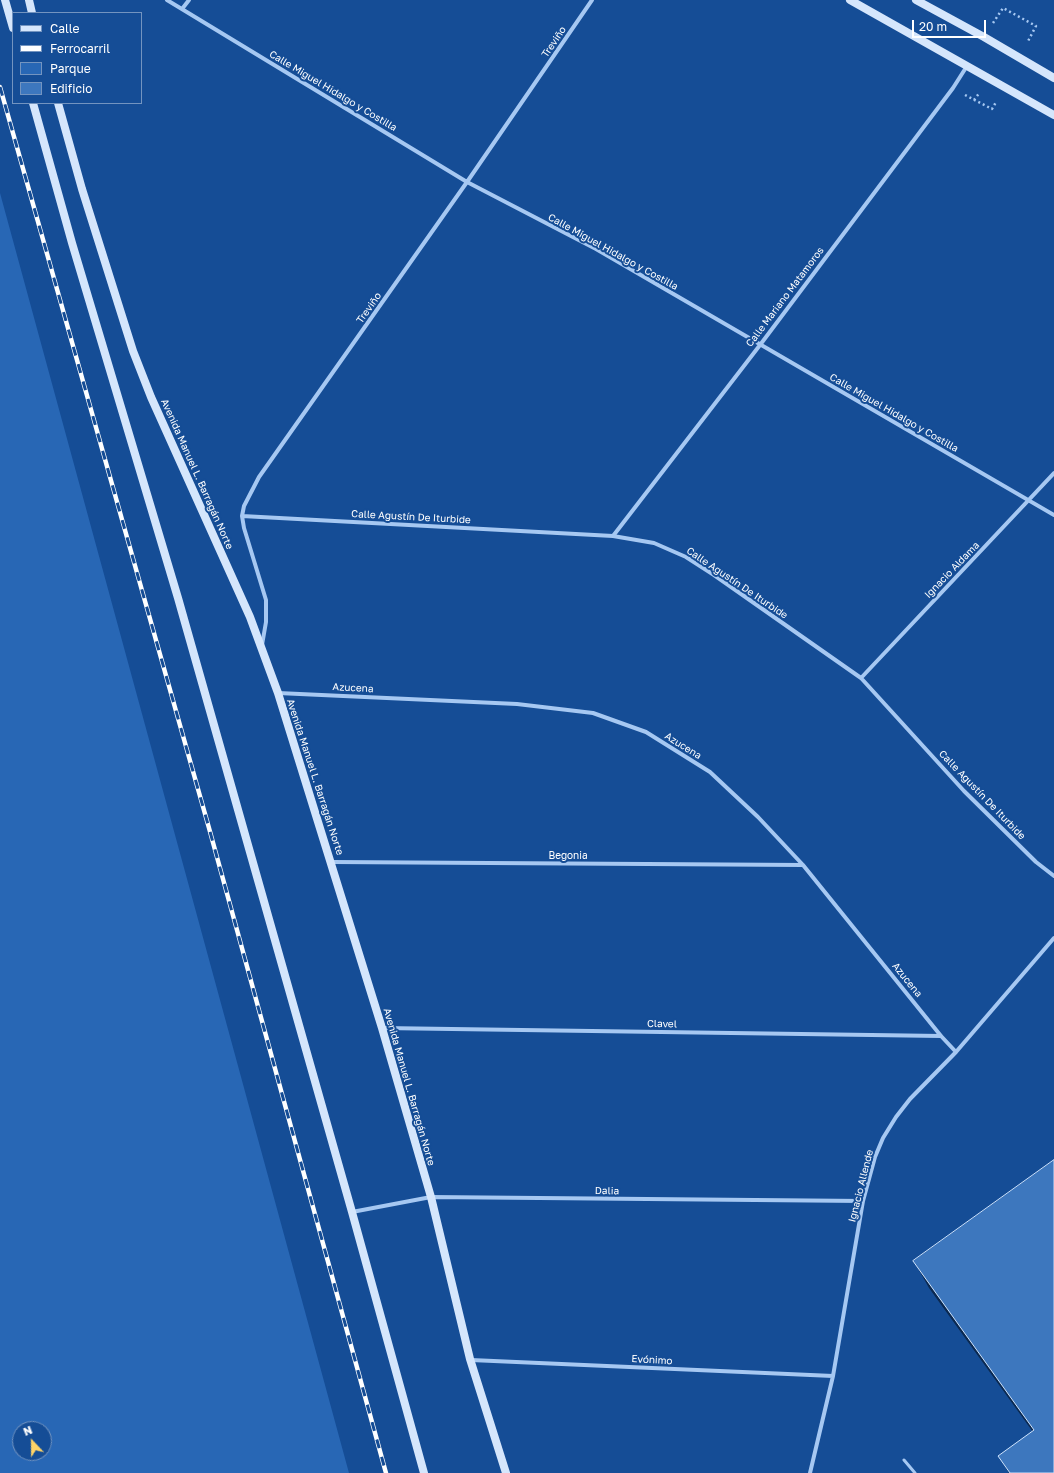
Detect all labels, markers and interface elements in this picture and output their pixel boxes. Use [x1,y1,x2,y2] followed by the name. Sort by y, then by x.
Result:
[12,12,142,104] legend
[914,12,988,38] scale bar
[919,19,947,34] text: 20 m
[50,21,79,36] text: Calle
[539,24,569,60] street label: Treviño
[50,41,110,56] text: Ferrocarril
[267,48,399,134] street label: Calle Miguel Hidalgo y Costilla
[50,61,91,76] text: Parque
[50,81,92,96] text: Edificio
[546,211,680,293] street label: Calle Miguel Hidalgo y Costilla
[744,245,826,349] street label: Calle Mariano Matamoros
[354,290,384,326] street label: Treviño
[827,371,961,455] street label: Calle Miguel Hidalgo y Costilla
[158,397,236,551] street label: Avenida Manuel L. Barragán Norte
[351,508,471,526] street label: Calle Agustín De Iturbide
[922,539,982,601] street label: Ignacio Aldama
[684,545,790,621] street label: Calle Agustín De Iturbide
[332,681,374,695] street label: Azucena
[284,697,346,857] street label: Avenida Manuel L. Barragán Norte
[662,730,704,762] street label: Azucena
[936,748,1028,842] street label: Calle Agustín De Iturbide
[548,850,588,862] street label: Begonia
[889,960,925,1000] street label: Azucena
[381,1007,437,1167] street label: Avenida Manuel L. Barragán Norte
[647,1018,677,1030] street label: Clavel
[846,1148,876,1224] street label: Ignacio Allende
[595,1185,619,1197] street label: Dalia
[631,1353,673,1367] street label: Evónimo
[12,1421,52,1461] north arrow
[21,1423,34,1438] text: N

